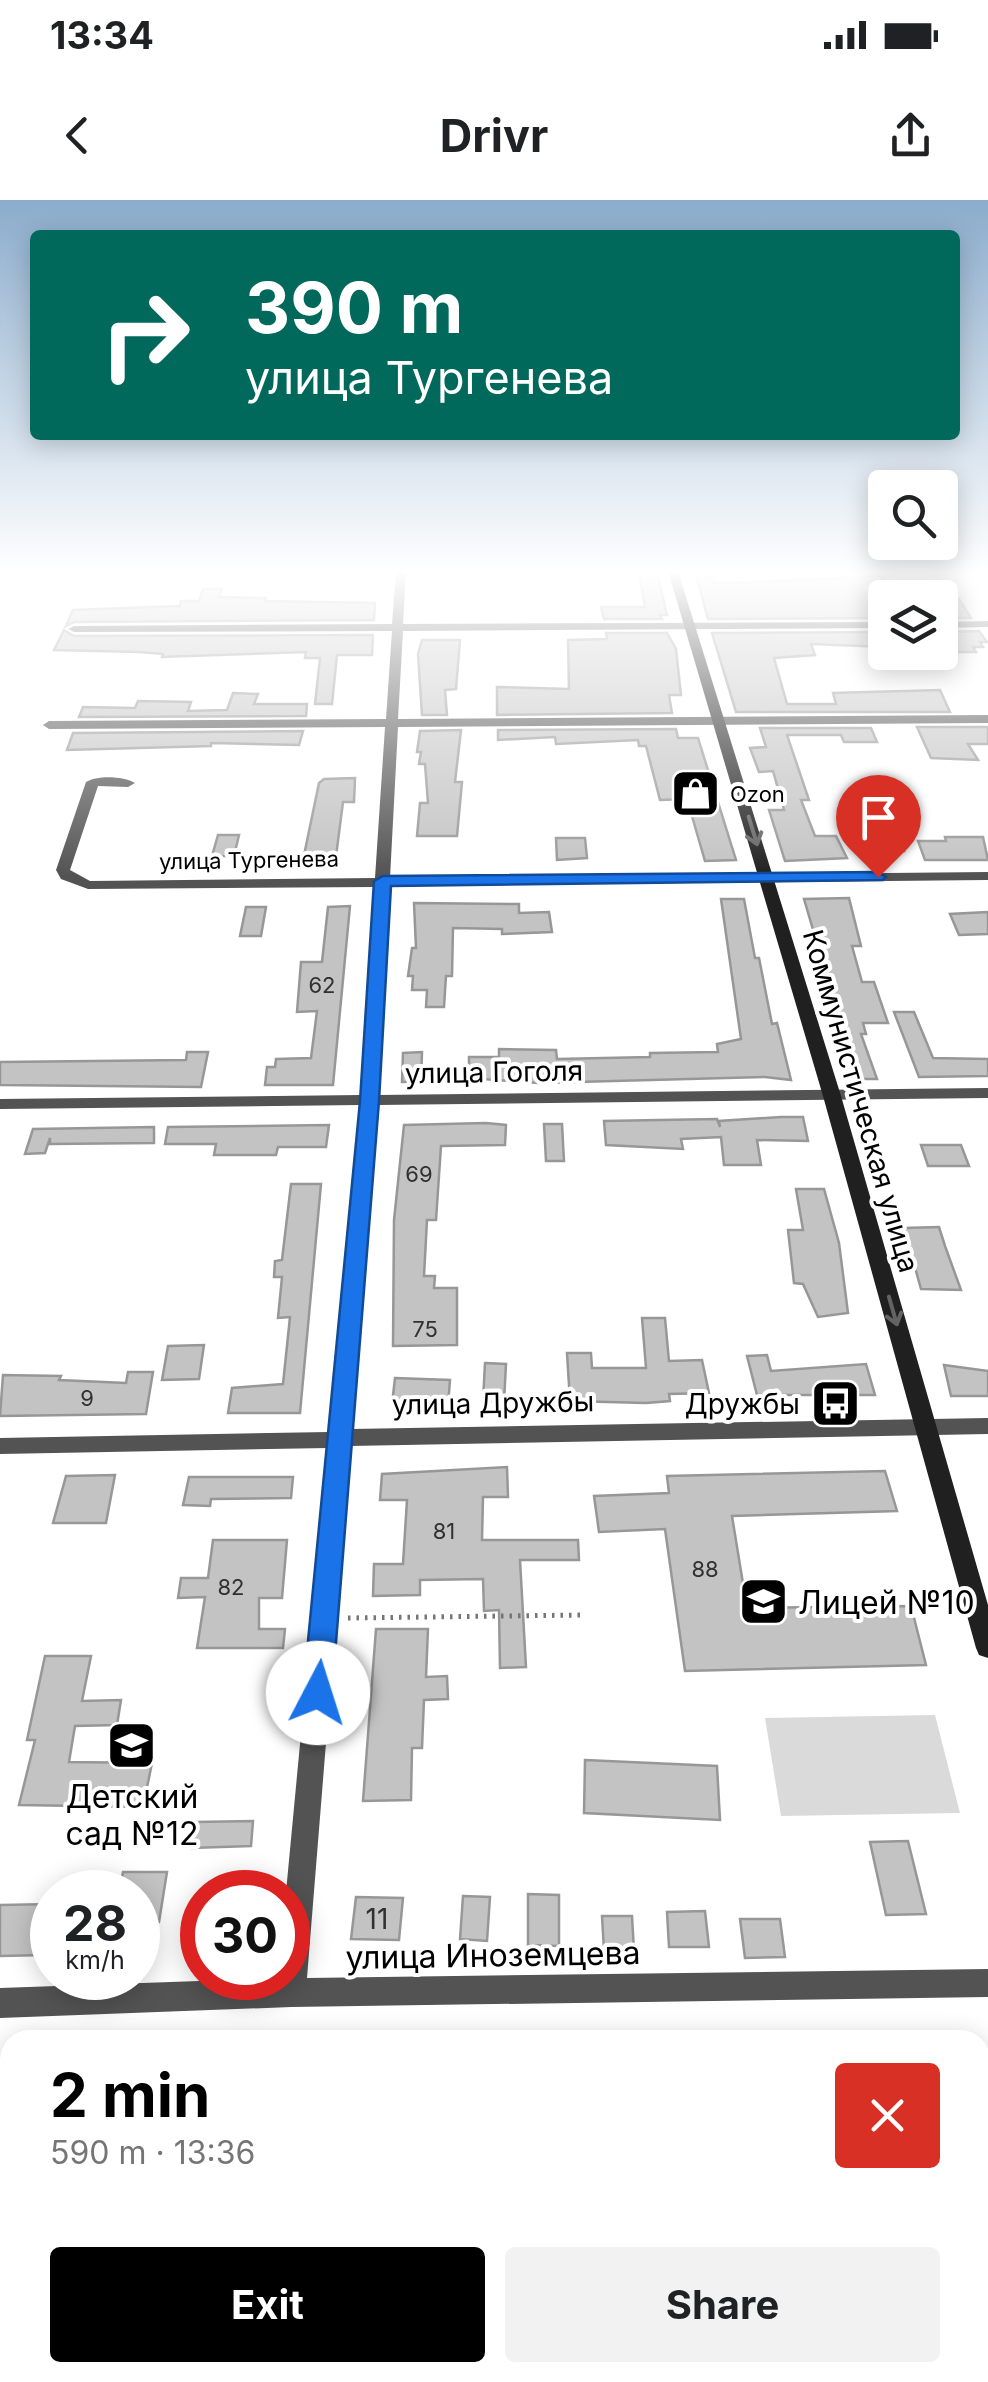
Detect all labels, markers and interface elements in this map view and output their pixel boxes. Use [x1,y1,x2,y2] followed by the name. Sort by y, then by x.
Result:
[50,12,154,58] text: 13:34
[50,108,105,163] icon: back
[440,108,548,163] text: Drivr
[883,108,938,163] icon: share
[245,265,463,350] text: 390 m
[80,270,210,400] icon: right
[245,350,613,405] text: улица Тургенева
[868,470,958,670] map controls
[868,470,958,560] button: search
[868,580,958,670] button: layers
[669,768,721,820] shop icon: Ozon
[836,775,921,878] pin
[730,781,785,807] place label: Ozon
[851,790,906,845] icon: arrive
[745,815,763,847] one-way arrow
[159,845,339,875] street label: улица Тургенева
[796,926,926,1276] street label: Коммунистическая улица
[308,972,336,998] house number: 62
[405,1053,583,1091] street label: улица Гоголя
[405,1161,433,1187] house number: 69
[885,1295,903,1327] one-way arrow
[412,1316,438,1342] house number: 75
[809,1378,861,1430] bus stop icon: Дружбы
[391,1384,595,1422] street label: улица Дружбы
[80,1385,94,1411] house number: 9
[685,1387,800,1421] place label: Дружбы
[433,1518,455,1544] house number: 81
[691,1556,719,1582] house number: 88
[217,1574,245,1600] house number: 82
[737,1576,789,1628] school or university icon: Лицей №10
[798,1583,975,1622] place label: Лицей №10
[266,1641,370,1745] position arrow
[106,1720,158,1772] school or university icon: Детский сад №12
[65,1777,199,1853] place label: Детский сад №12
[180,1870,310,2000] speed limit sign: 30
[63,1893,127,1953] text: 28
[366,1902,388,1936] house number: 11
[345,1933,641,1977] street label: улица Иноземцева
[65,1945,125,1975] text: km/h
[50,2059,210,2131] text: 2 min
[835,2063,940,2168] button: close
[50,2133,255,2172] text: 590 m · 13:36
[50,2247,485,2362] button: Exit
[505,2247,940,2362] button: Share

